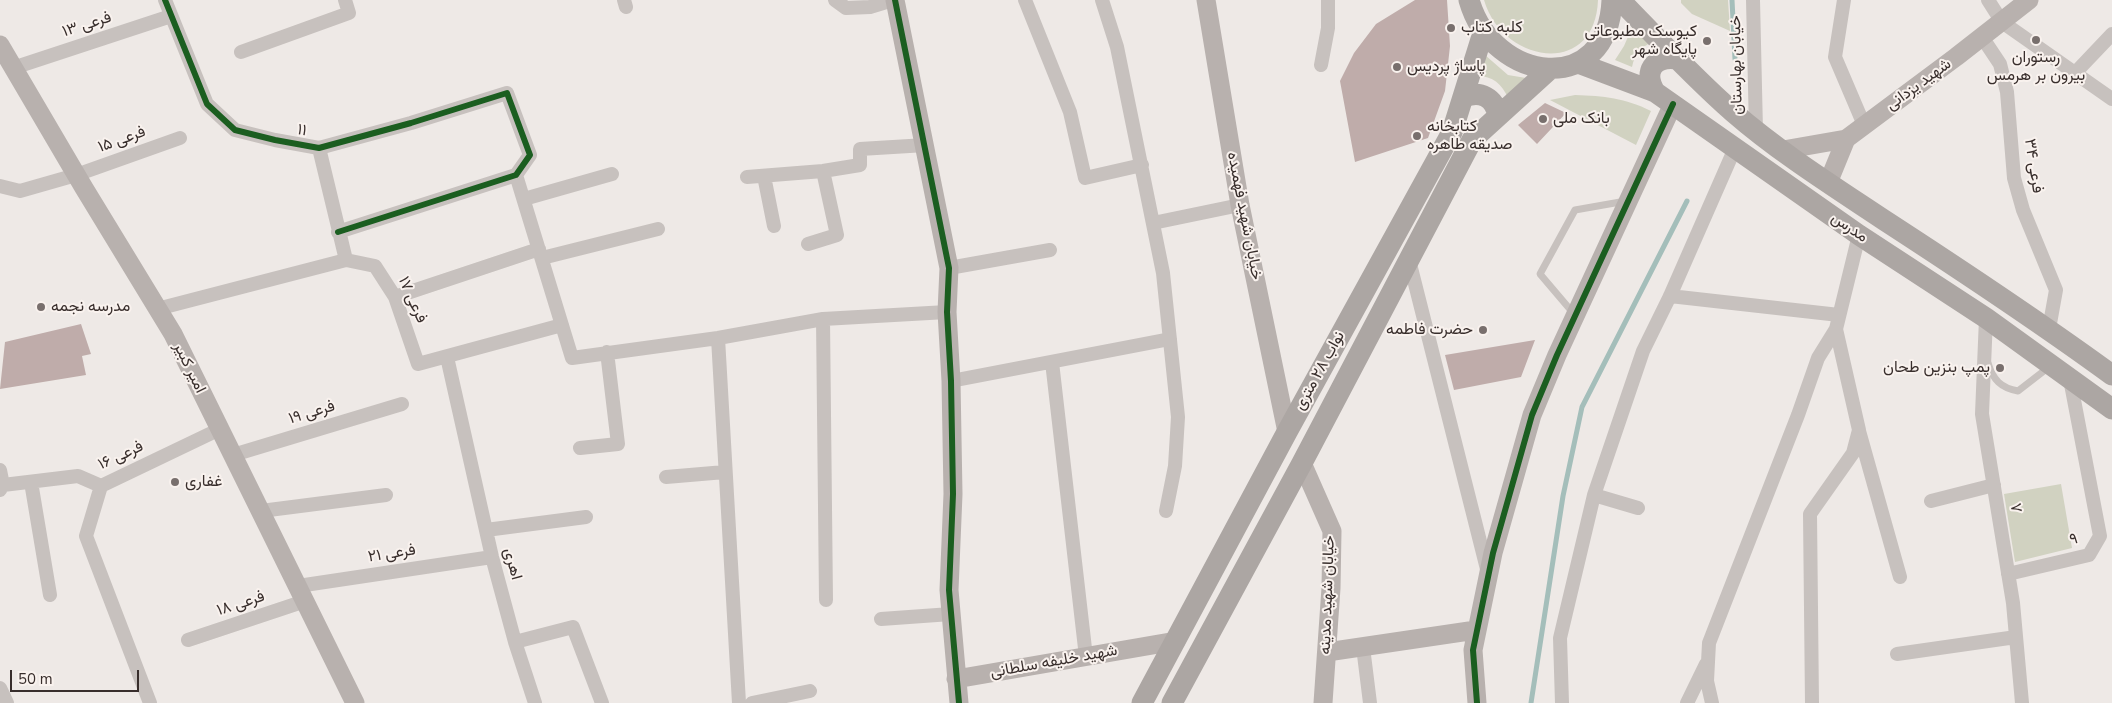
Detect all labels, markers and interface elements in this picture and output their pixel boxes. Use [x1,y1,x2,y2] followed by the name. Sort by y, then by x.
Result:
[60,8,114,42] street label: فرعی ۱۳
[1727,15,1747,115] street label: خیابان بهارستان
[1461,18,1523,38] place label: کلبه کتاب
[1445,22,1457,34] marker: کلبه کتاب
[1584,22,1697,60] place label: کیوسک مطبوعاتی پایگاه شهر
[2030,34,2042,46] marker: رستوران بیرون بر هرمس
[1701,35,1713,47] marker: کیوسک مطبوعاتی پایگاه شهر
[1987,48,2085,86] place label: رستوران بیرون بر هرمس
[1883,55,1955,115] street label: شهید یزدانی
[1407,57,1485,77] place label: پاساژ پردیس
[1391,61,1403,73] marker: پاساژ پردیس
[1553,109,1610,129] place label: بانک ملی
[1537,113,1549,125] marker: بانک ملی
[1427,117,1512,155] place label: کتابخانه صدیقه طاهره
[296,121,308,141] street label: ۱۱
[96,123,148,157] street label: فرعی ۱۵
[1411,130,1423,142] marker: کتابخانه صدیقه طاهره
[2019,137,2047,195] street label: فرعی ۳۴
[1222,150,1266,282] street label: خیابان شهید فهمیده
[1827,209,1871,247] street label: مدرس
[393,274,431,326] street label: فرعی ۱۷
[51,297,130,317] place label: مدرسه نجمه
[35,301,47,313] marker: مدرسه نجمه
[1386,320,1473,340] place label: حضرت فاطمه
[1477,324,1489,336] marker: حضرت فاطمه
[1290,328,1350,414] street label: نواب ۲۸ متری
[169,339,209,397] street label: امیر کبیر
[1883,358,1990,378] place label: پمپ بنزین طحان
[1994,362,2006,374] marker: پمپ بنزین طحان
[287,397,337,429] street label: فرعی ۱۹
[95,437,147,475] street label: فرعی ۱۶
[185,472,222,492] place label: غفاری
[169,476,181,488] marker: غفاری
[2005,502,2025,514] street label: ۷
[2068,530,2080,550] street label: ۹
[1316,535,1340,655] street label: خیابان شهید مدینه
[367,541,417,567] street label: فرعی ۲۱
[499,546,525,582] street label: اهری
[215,587,267,621] street label: فرعی ۱۸
[989,641,1119,683] street label: شهید خلیفه سلطانی
[12,660,141,692] scale bar
[18,669,53,689] text: 50 m

